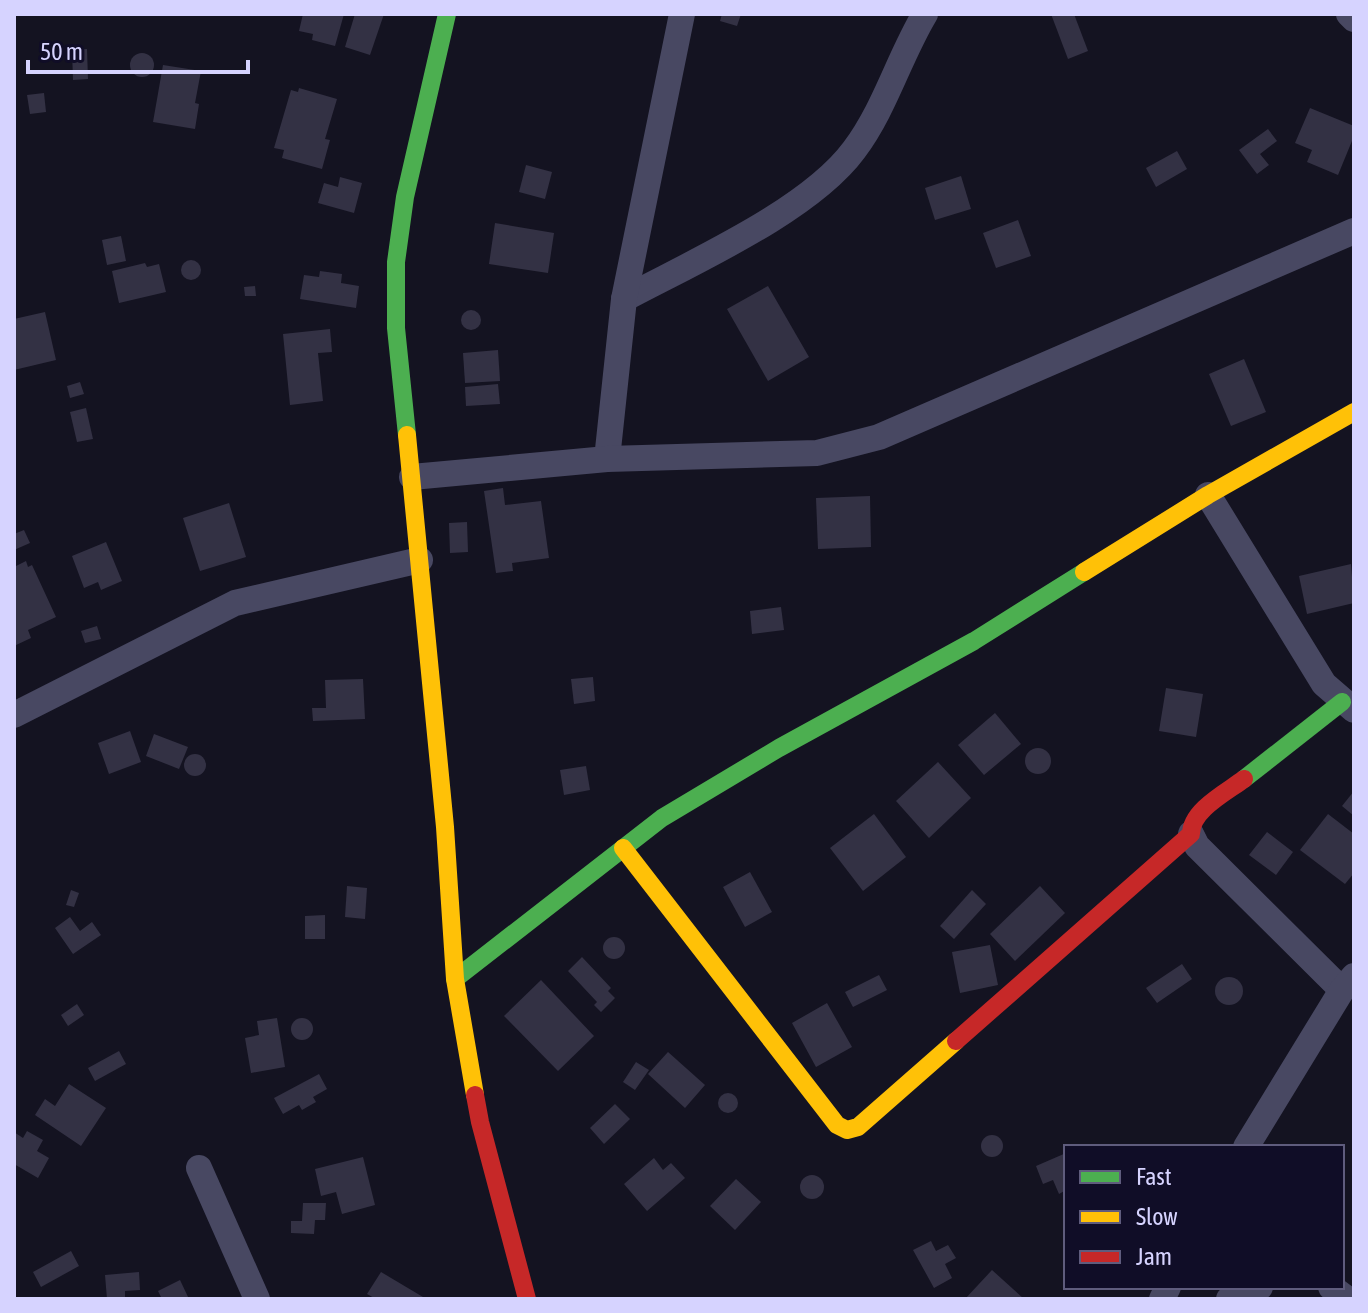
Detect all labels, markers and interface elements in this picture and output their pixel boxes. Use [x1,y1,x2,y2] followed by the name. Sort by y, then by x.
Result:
[28,24,248,74] scale bar
[40,38,83,65] text: 50 m
[1064,1145,1344,1289] legend
[1136,1163,1172,1190] text: Fast
[1136,1203,1178,1230] text: Slow
[1136,1243,1172,1270] text: Jam

